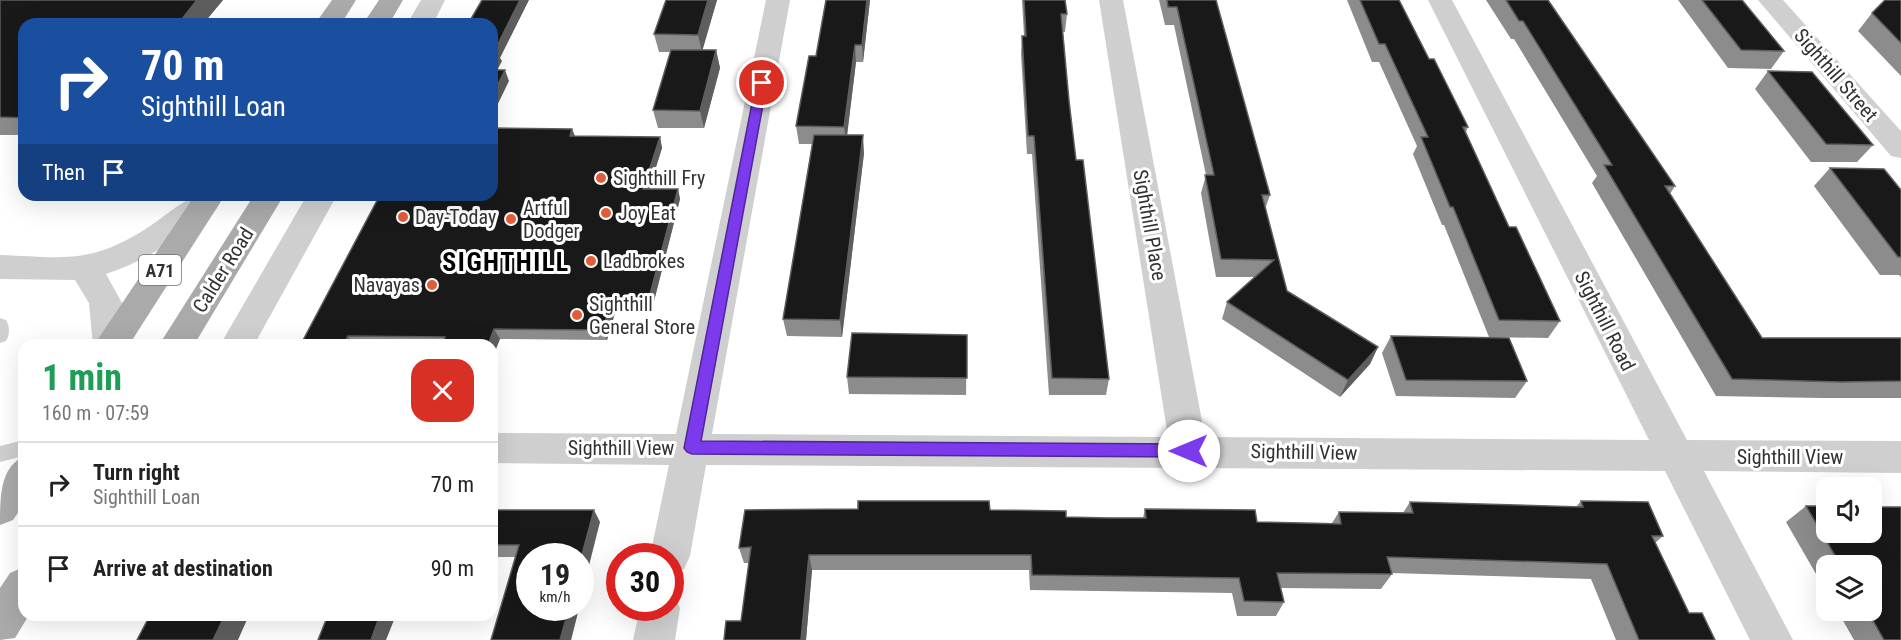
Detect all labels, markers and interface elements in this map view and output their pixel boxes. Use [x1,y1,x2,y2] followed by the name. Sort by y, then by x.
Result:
[1789,24,1883,126] street label: Sighthill Street
[141,41,224,90] text: 70 m
[42,42,120,120] icon: right
[736,57,787,108] pin
[745,66,778,99] icon: arrive
[141,91,286,123] text: Sighthill Loan
[97,156,130,189] icon: arrive
[42,160,85,185] text: Then
[613,166,705,190] place label: Sighthill Fry
[1128,168,1172,282] street label: Sighthill Place
[594,171,608,185] marker: Sighthill Fry
[523,196,580,243] place label: Artful Dodger
[618,201,676,225] place label: Joy Eat
[415,205,496,229] place label: Day-Today
[599,206,613,220] marker: Joy Eat
[396,210,410,224] marker: Day-Today
[504,212,518,226] marker: Artful Dodger
[187,223,259,317] street label: Calder Road
[442,247,570,277] district label: SIGHTHILL
[603,249,685,273] place label: Ladbrokes
[584,254,598,268] marker: Ladbrokes
[139,255,181,285] road number: A71
[1570,267,1640,375] street label: Sighthill Road
[353,273,420,297] place label: Navayas
[425,278,439,292] marker: Navayas
[589,292,695,339] place label: Sighthill General Store
[570,308,584,322] marker: Sighthill General Store
[42,357,122,399] text: 1 min
[411,359,474,422] button: close
[42,401,149,425] text: 160 m · 07:59
[1157,419,1221,483] position arrow
[568,436,674,460] street label: Sighthill View
[1251,439,1357,465] street label: Sighthill View
[1737,445,1843,469] street label: Sighthill View
[93,460,180,485] text: Turn right
[42,468,75,501] icon: right
[431,472,474,497] text: 70 m
[1816,477,1882,621] map controls
[1816,477,1882,543] button: sound
[93,485,200,509] text: Sighthill Loan
[606,543,684,621] speed limit sign: 30
[42,552,75,585] icon: arrive
[1816,555,1882,621] button: layers
[93,556,273,581] text: Arrive at destination
[431,556,474,581] text: 90 m
[540,557,570,592] text: 19
[540,588,570,606] text: km/h

